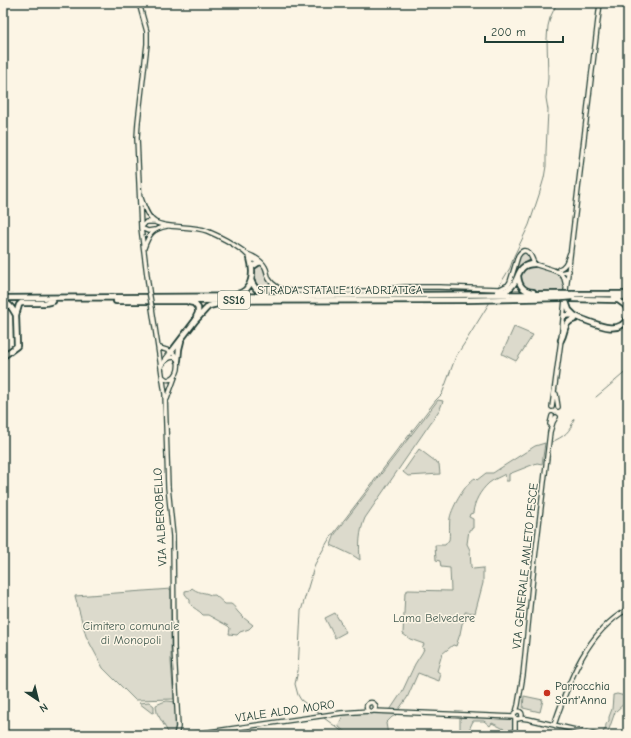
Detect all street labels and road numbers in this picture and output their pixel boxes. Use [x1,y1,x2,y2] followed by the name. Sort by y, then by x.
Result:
[257,283,423,297] street label: STRADA STATALE 16 ADRIATICA
[218,291,250,309] road number: SS16
[150,467,170,567] street label: VIA ALBEROBELLO
[509,482,541,650] street label: VIA GENERALE AMLETO PESCE
[234,697,336,725] street label: VIALE ALDO MORO

